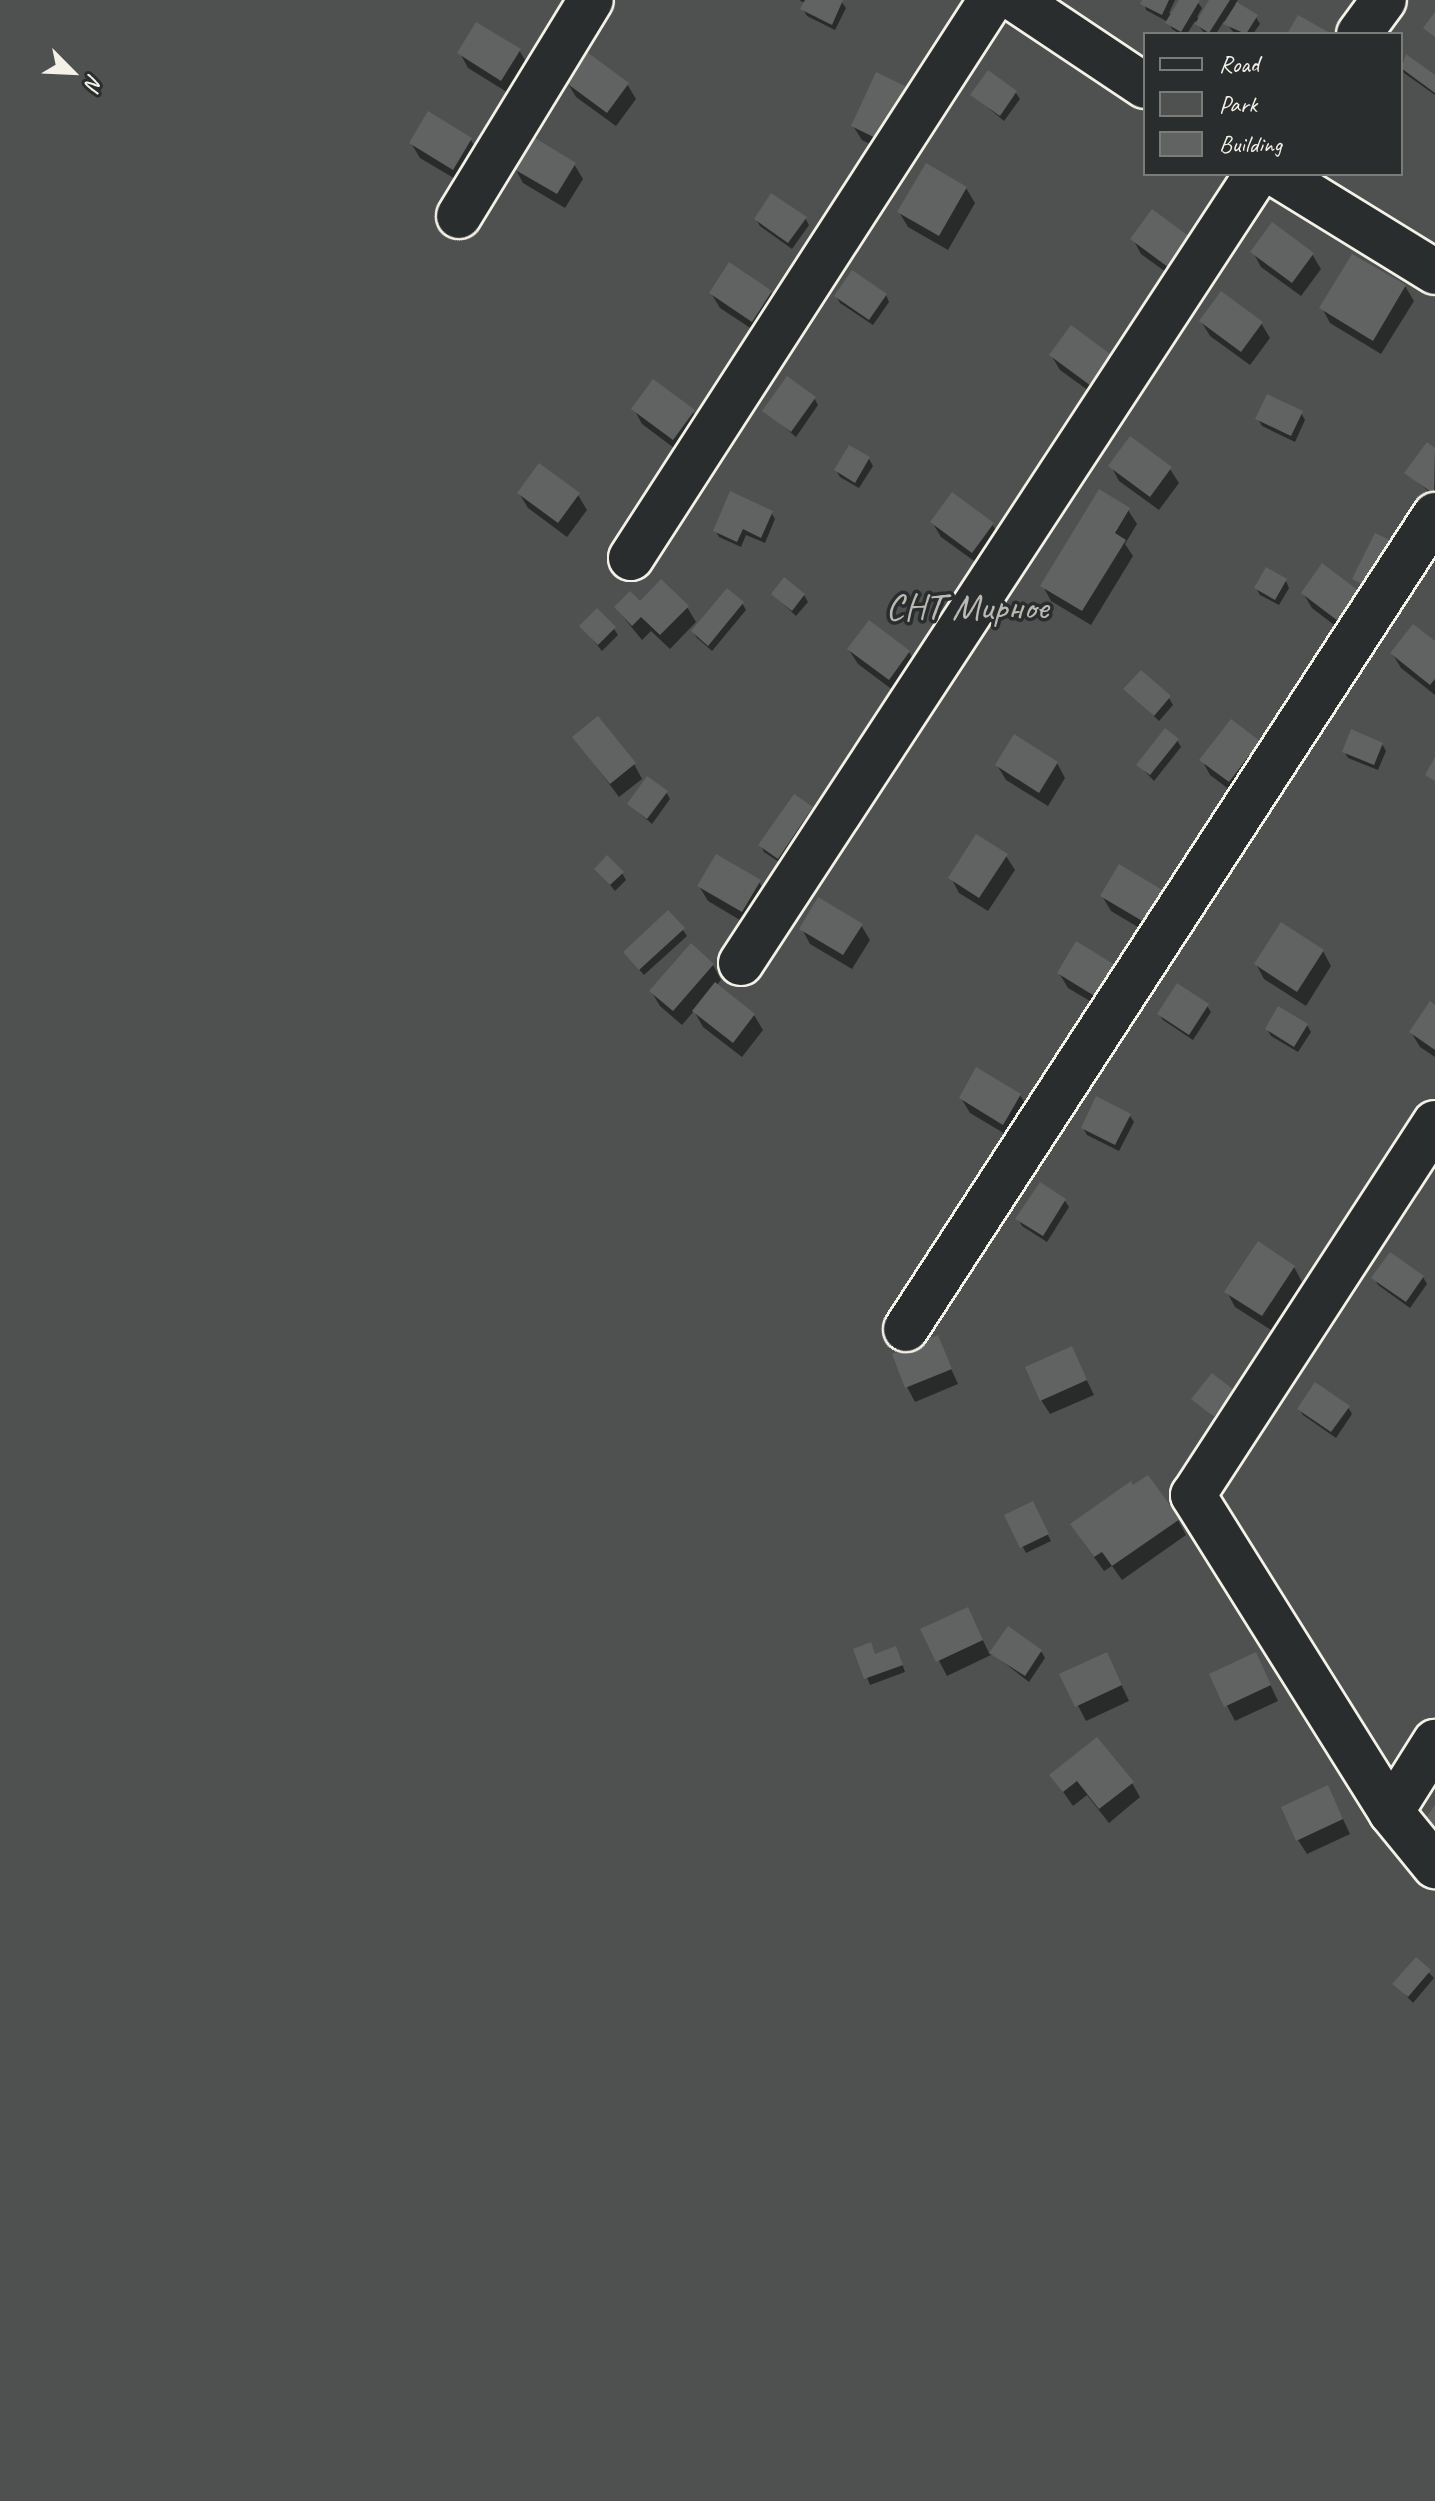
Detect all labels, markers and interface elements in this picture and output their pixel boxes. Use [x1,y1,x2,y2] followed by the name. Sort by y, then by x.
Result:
[32,32,112,112] north arrow
[1143,32,1403,176] legend
[1219,49,1259,79] text: Road
[78,70,109,94] text: N
[1219,89,1257,119] text: Park
[1219,129,1282,159] text: Building
[886,584,1048,630] park label: СНТ Мирное

